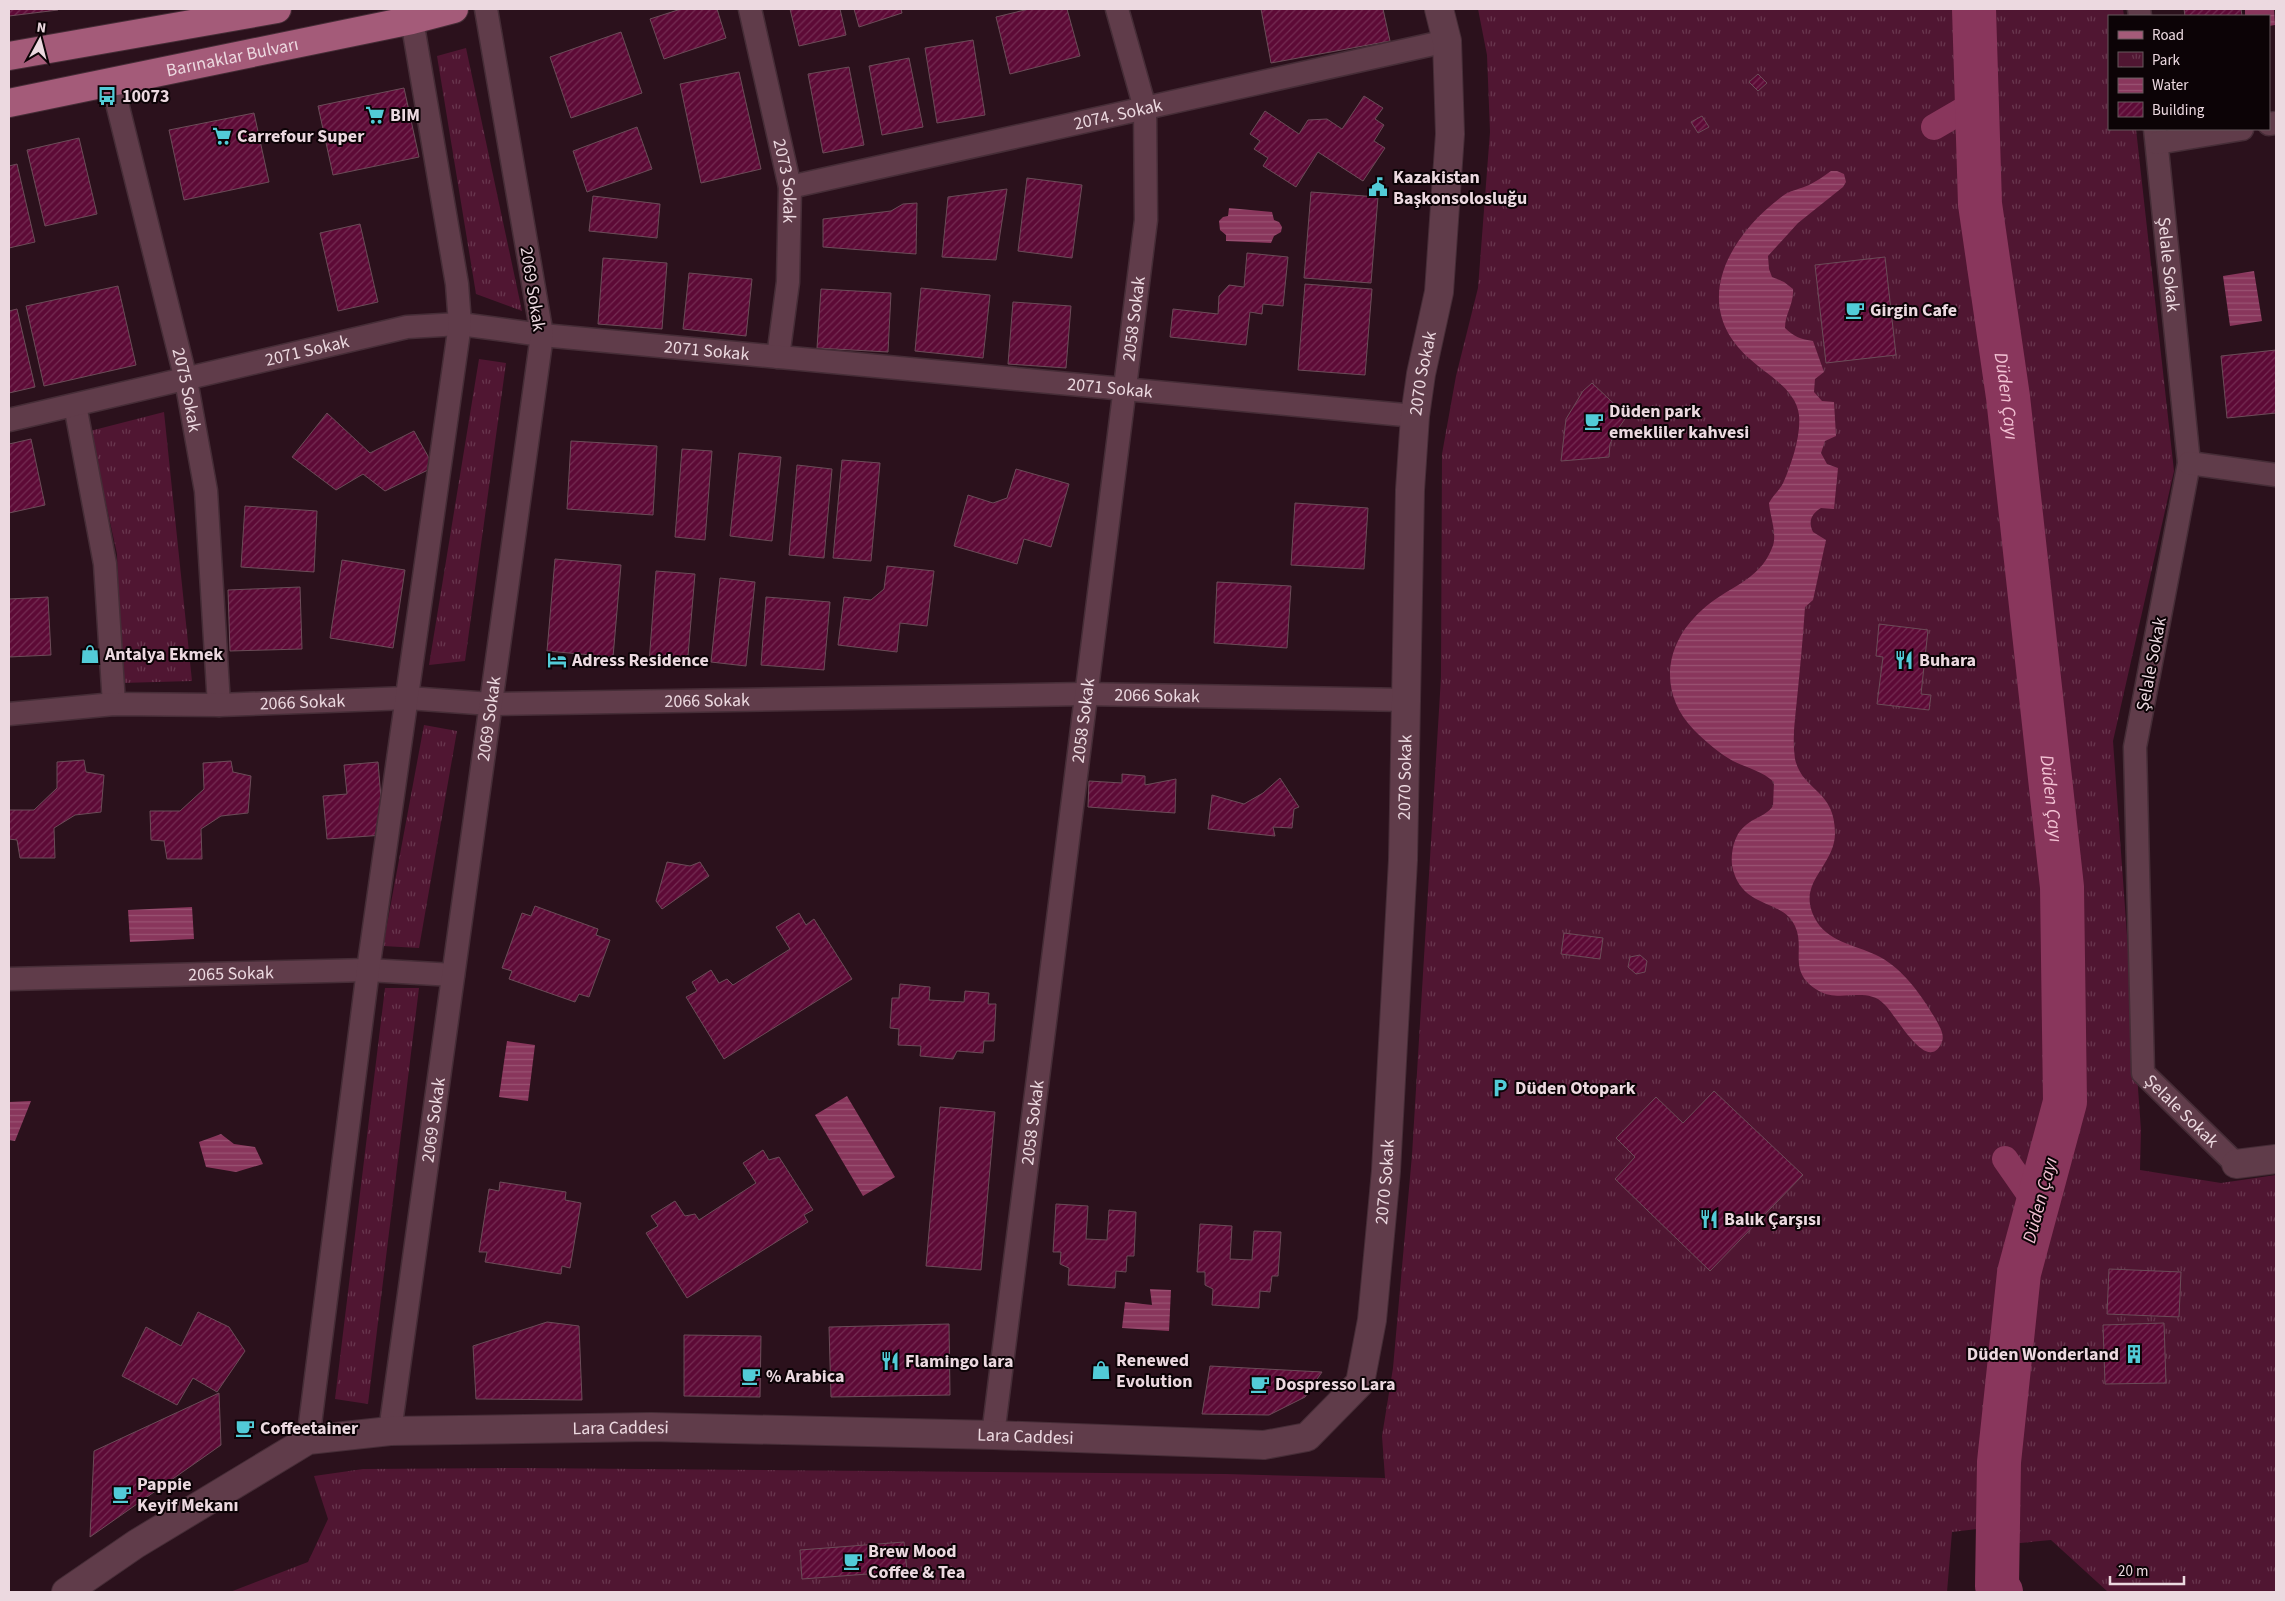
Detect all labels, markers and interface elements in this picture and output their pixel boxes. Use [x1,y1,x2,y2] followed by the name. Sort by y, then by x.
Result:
[15,15,65,65] north arrow
[2108,15,2270,130] legend
[36,18,47,39] text: N
[2152,25,2184,46] text: Road
[164,32,301,83] street label: Barınaklar Bulvarı
[2152,50,2181,71] text: Park
[2152,75,2189,96] text: Water
[122,84,170,109] place label: 10073
[96,85,118,107] bus stop icon: 10073
[1071,93,1165,137] street label: 2074. Sokak
[2152,100,2205,121] text: Building
[390,103,420,128] place label: BIM
[364,104,386,126] supermarket icon: BIM
[237,124,365,149] place label: Carrefour Super
[211,125,233,147] supermarket icon: Carrefour Super
[767,136,802,224] street label: 2073 Sokak
[1393,165,1527,211] place label: Kazakistan Başkonsolosluğu
[1367,176,1389,198] public building icon: Kazakistan Başkonsolosluğu
[2151,216,2186,313] street label: Şelale Sokak
[513,245,552,333] street label: 2069 Sokak
[1116,275,1152,363] street label: 2058 Sokak
[1870,298,1957,323] place label: Girgin Cafe
[1844,299,1866,321] cafe icon: Girgin Cafe
[263,329,352,373] street label: 2071 Sokak
[1403,329,1443,417] street label: 2070 Sokak
[663,334,751,367] street label: 2071 Sokak
[165,345,207,434] street label: 2075 Sokak
[1987,351,2025,441] water label: Düden Çayı
[1066,372,1154,405] street label: 2071 Sokak
[1609,399,1749,445] place label: Düden park emekliler kahvesi
[1583,410,1605,432] cafe icon: Düden park emekliler kahvesi
[2130,615,2173,713] street label: Şelale Sokak
[104,642,223,667] place label: Antalya Ekmek
[79,643,101,665] shop icon: Antalya Ekmek
[571,648,709,673] place label: Adress Residence
[1919,648,1976,673] place label: Buhara
[546,649,568,671] hotel icon: Adress Residence
[1893,649,1915,671] restaurant icon: Buhara
[471,675,508,763] street label: 2069 Sokak
[1066,677,1101,765] street label: 2058 Sokak
[1114,683,1200,709] street label: 2066 Sokak
[259,688,346,716] street label: 2066 Sokak
[664,688,750,714] street label: 2066 Sokak
[1392,734,1418,820] street label: 2070 Sokak
[2033,753,2069,844] water label: Düden Çayı
[188,960,274,988] street label: 2065 Sokak
[2138,1069,2224,1154] street label: Şelale Sokak
[415,1076,452,1164] street label: 2069 Sokak
[1515,1076,1636,1101] place label: Düden Otopark
[1489,1077,1511,1099] parking icon: Düden Otopark
[1015,1078,1051,1167] street label: 2058 Sokak
[1369,1138,1401,1226] street label: 2070 Sokak
[2016,1154,2065,1246] water label: Düden Çayı
[1724,1207,1821,1232] place label: Balık Çarşısı
[1698,1208,1720,1230] restaurant icon: Balık Çarşısı
[1967,1342,2119,1367] place label: Düden Wonderland
[2123,1343,2145,1365] building icon: Düden Wonderland
[1116,1348,1192,1394] place label: Renewed Evolution
[905,1349,1013,1374] place label: Flamingo lara
[879,1350,901,1372] restaurant icon: Flamingo lara
[1090,1359,1112,1381] shop icon: Renewed Evolution
[766,1364,845,1389] place label: % Arabica
[740,1365,762,1387] cafe icon: % Arabica
[1275,1372,1395,1397] place label: Dospresso Lara
[1249,1373,1271,1395] cafe icon: Dospresso Lara
[572,1415,669,1441] street label: Lara Caddesi
[260,1416,359,1441] place label: Coffeetainer
[234,1417,256,1439] cafe icon: Coffeetainer
[977,1423,1074,1451] street label: Lara Caddesi
[137,1472,239,1518] place label: Pappie Keyif Mekanı
[111,1483,133,1505] cafe icon: Pappie Keyif Mekanı
[868,1539,965,1585] place label: Brew Mood Coffee & Tea
[842,1550,864,1572] cafe icon: Brew Mood Coffee & Tea
[2110,1554,2184,1586] scale bar
[2118,1561,2148,1582] text: 20 m

